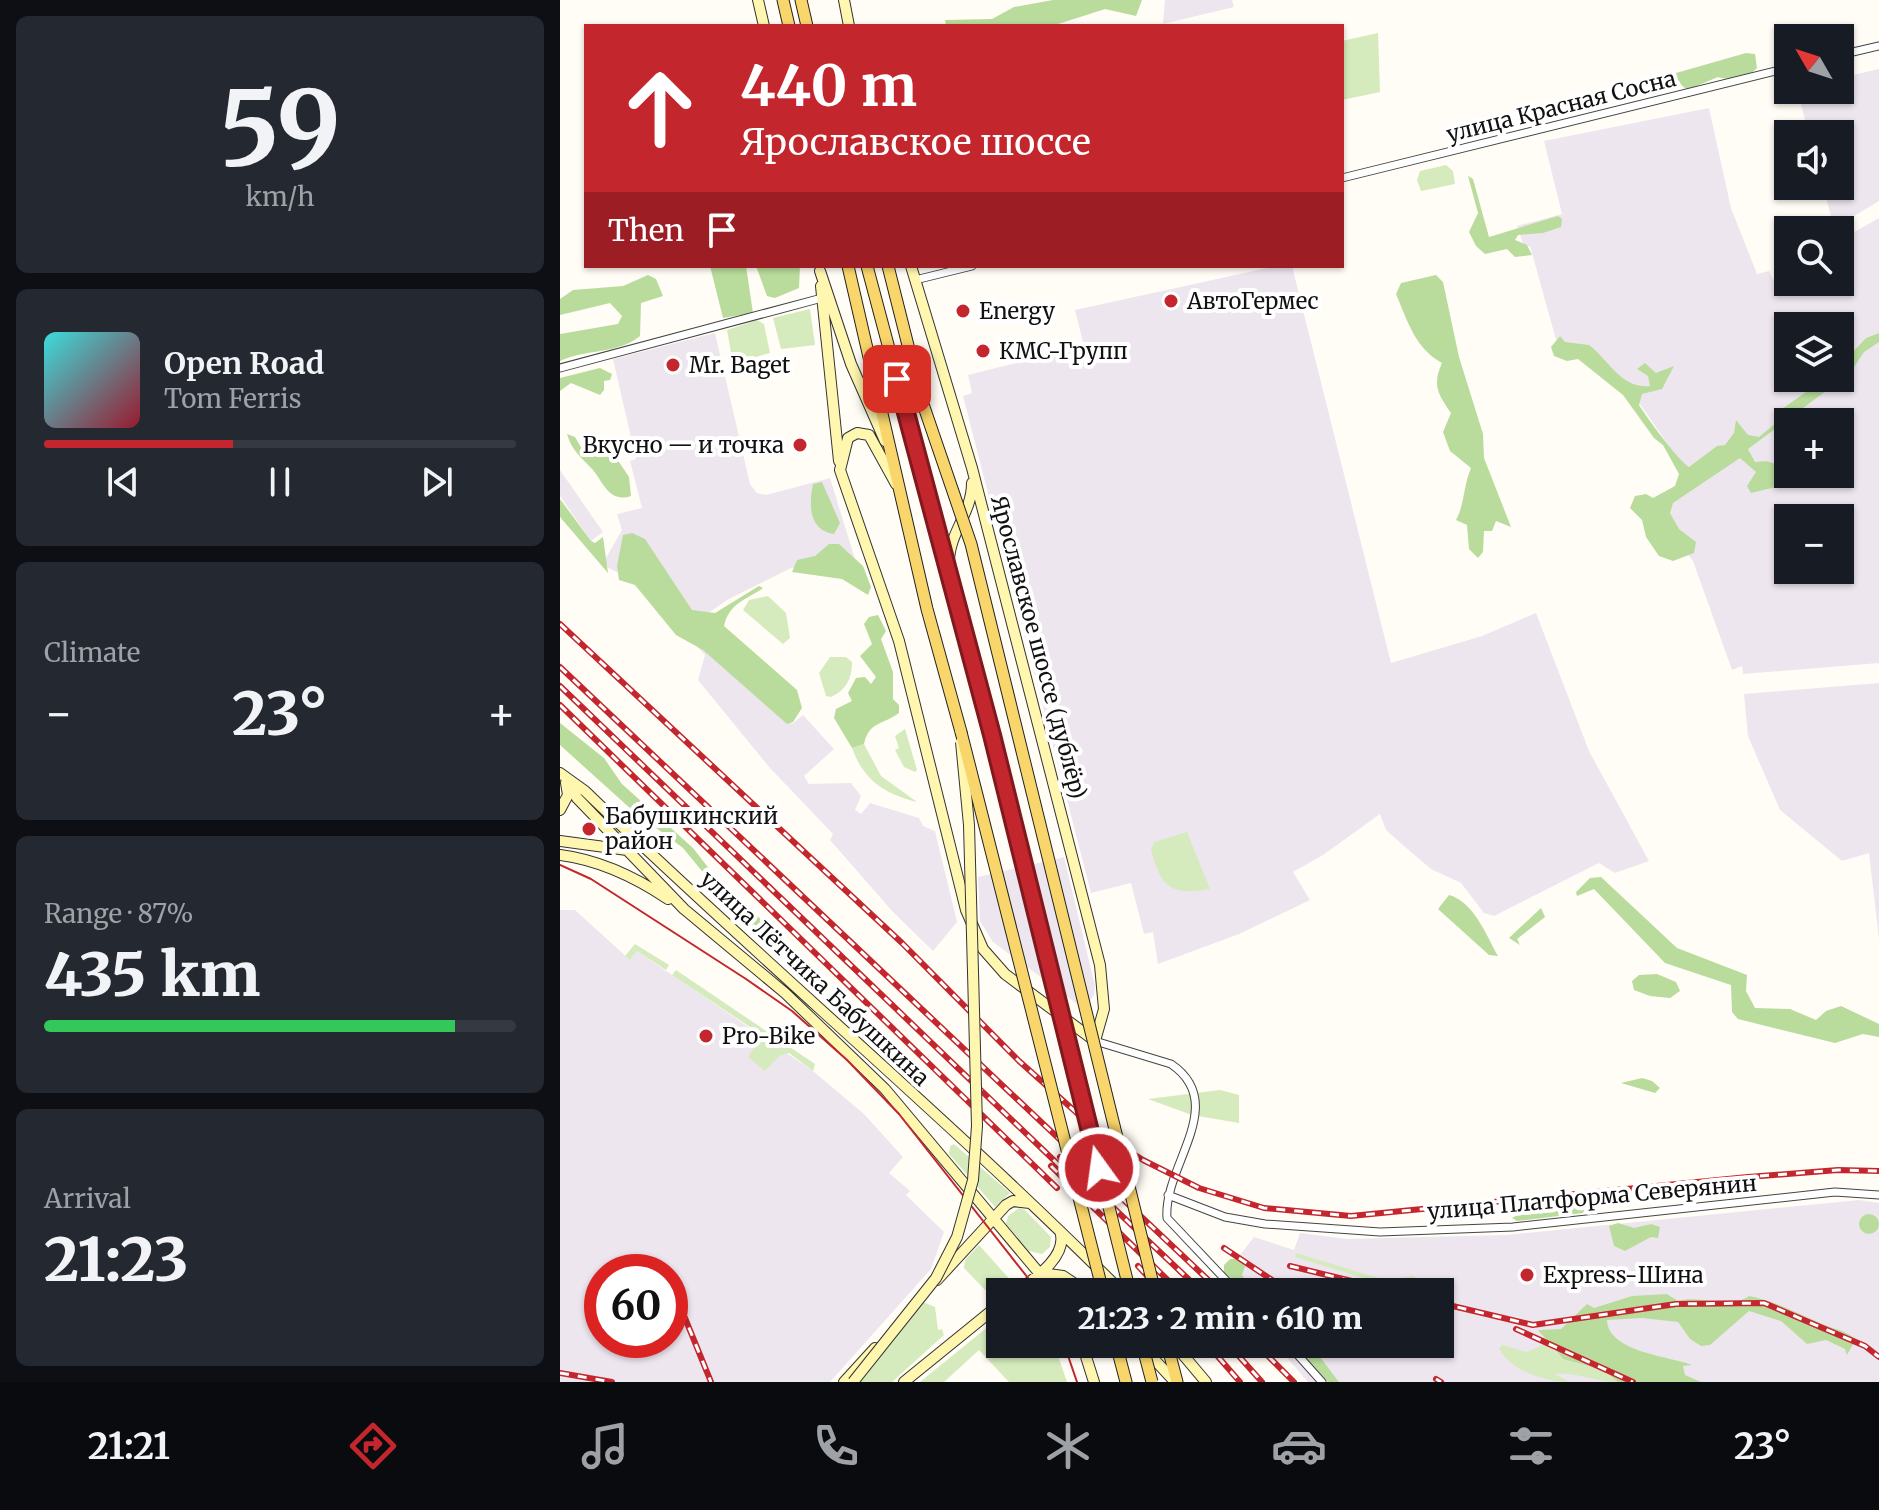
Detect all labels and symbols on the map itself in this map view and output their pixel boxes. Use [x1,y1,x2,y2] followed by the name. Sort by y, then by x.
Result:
[1774,24,1854,104] north arrow
[1443,64,1679,148] street label: улица Красная Сосна
[1186,287,1319,315] place label: АвтоГермес
[1162,292,1180,310] marker: АвтоГермес
[979,297,1055,325] place label: Energy
[954,302,972,320] marker: Energy
[999,337,1128,365] place label: КМС-Групп
[974,342,992,360] marker: КМС-Групп
[863,345,931,413] pin
[689,351,791,379] place label: Mr. Baget
[664,356,682,374] marker: Mr. Baget
[583,431,784,459] place label: Вкусно — и точка
[791,436,809,454] marker: Вкусно — и точка
[985,492,1093,802] street label: Ярославское шоссе (дублёр)
[605,802,778,855] place label: Бабушкинский район
[580,820,598,838] marker: Бабушкинский район
[695,864,936,1092] street label: улица Лётчика Бабушкина
[722,1022,815,1050] place label: Pro-Bike
[697,1027,715,1045] marker: Pro-Bike
[1057,1126,1141,1210] position arrow
[1426,1169,1758,1225] street label: улица Платформа Северянин
[584,1254,688,1358] speed limit sign: 60
[1543,1261,1704,1289] place label: Express-Шина
[1518,1266,1536,1284] marker: Express-Шина

